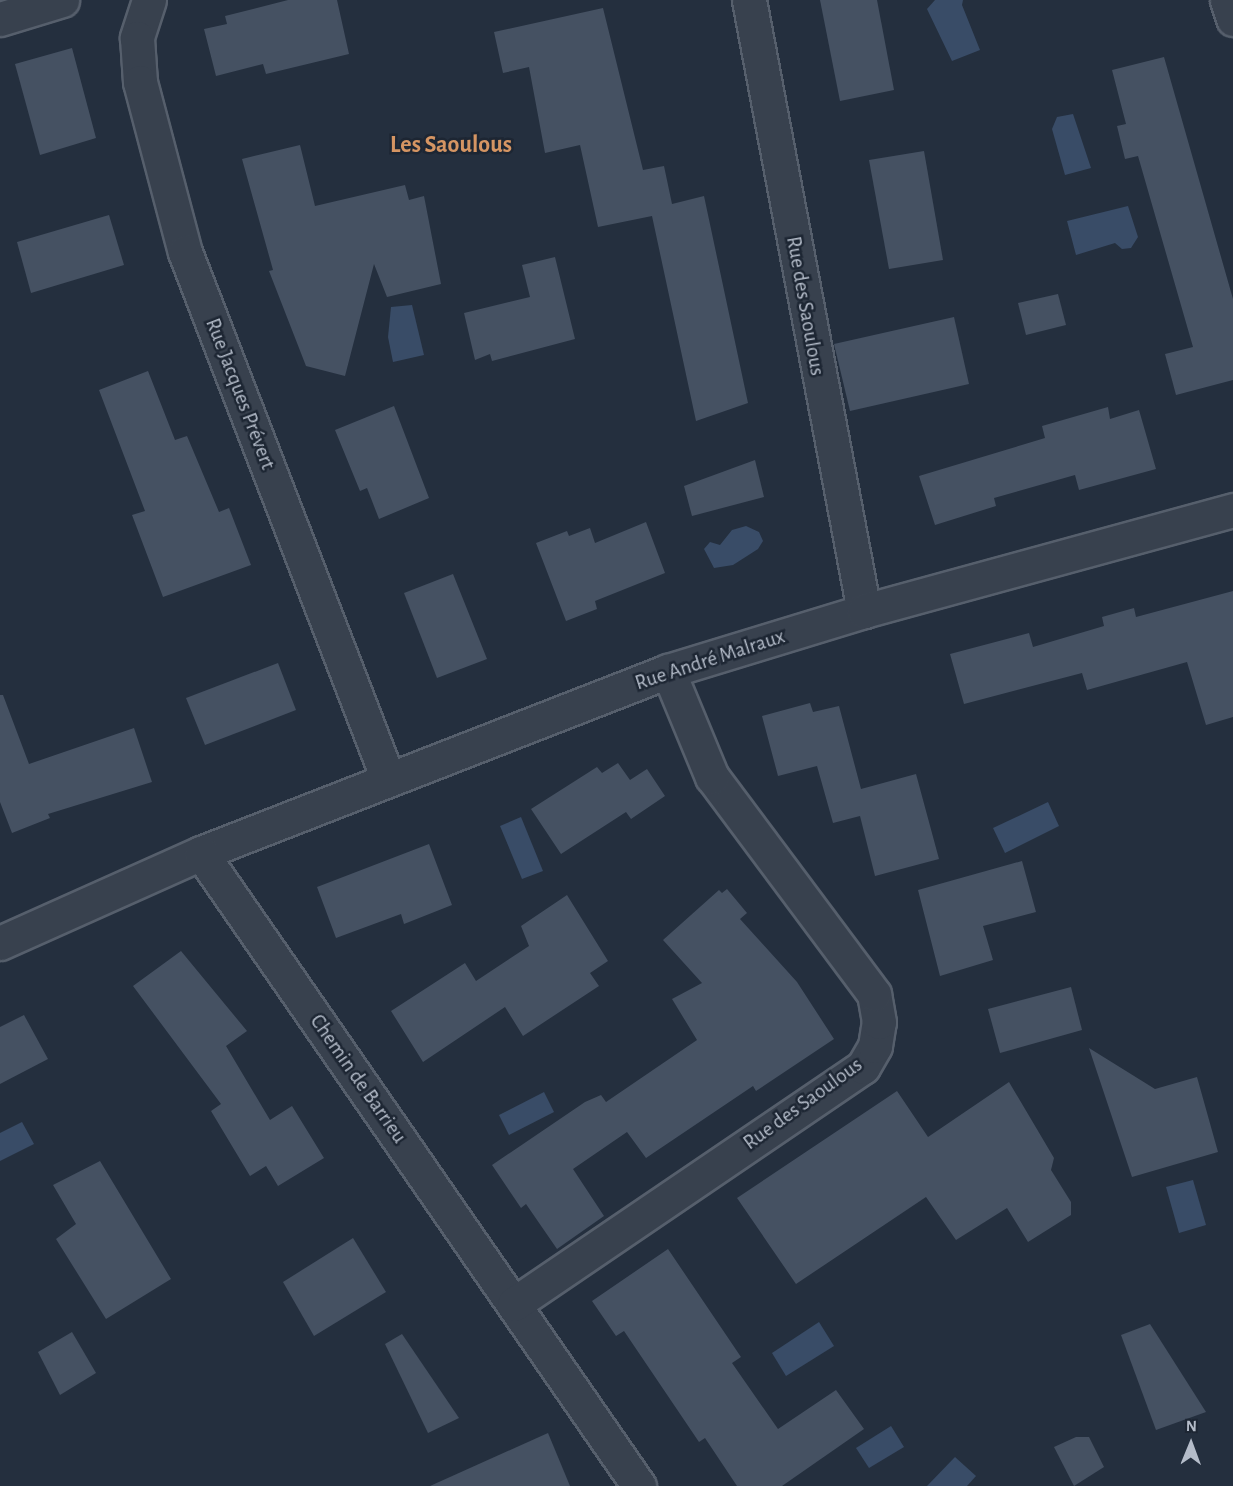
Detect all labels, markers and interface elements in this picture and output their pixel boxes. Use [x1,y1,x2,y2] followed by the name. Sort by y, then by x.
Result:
[390,132,512,160] district label: Les Saoulous
[780,234,830,378] street label: Rue des Saoulous
[200,315,280,473] street label: Rue Jacques Prévert
[632,624,788,696] street label: Rue André Malraux
[304,1010,412,1148] street label: Chemin de Barrieu
[739,1052,867,1156] street label: Rue des Saoulous
[1161,1414,1221,1474] north arrow
[1186,1418,1197,1434] text: N

